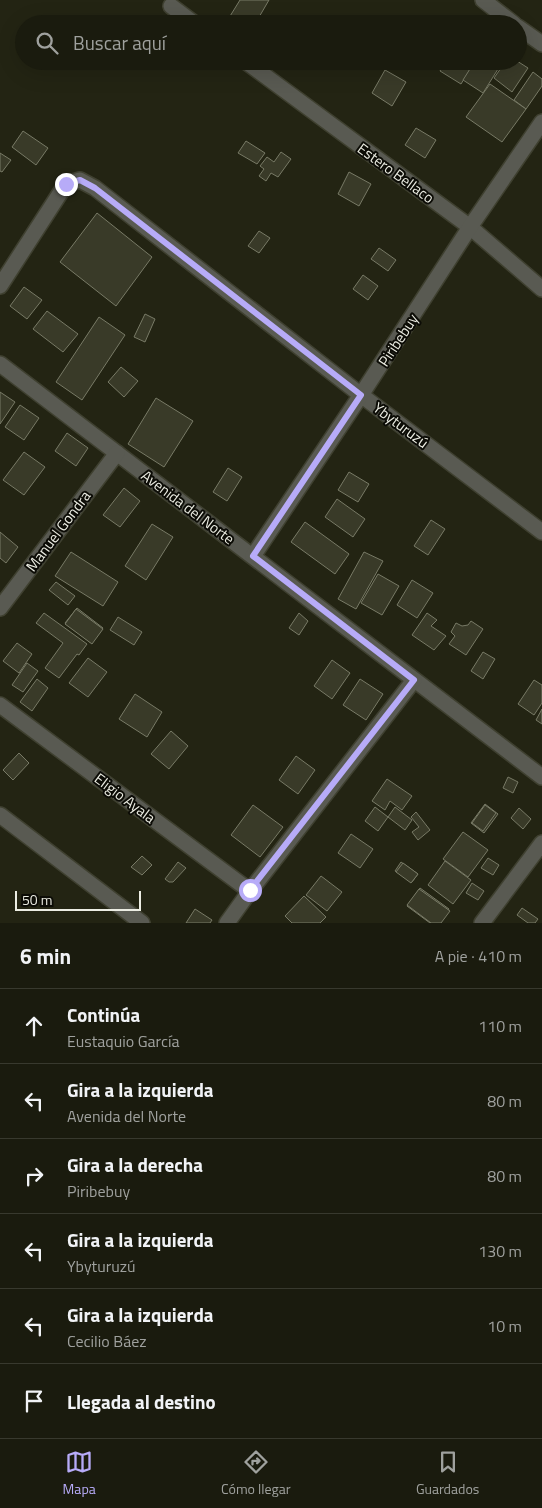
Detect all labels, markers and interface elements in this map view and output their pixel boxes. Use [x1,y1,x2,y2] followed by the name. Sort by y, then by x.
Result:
[15,15,527,70] search box
[73,28,166,57] text: Buscar aquí
[33,29,61,57] icon: search
[353,137,439,209] street label: Estero Bellaco
[55,173,78,196] route end
[372,309,424,371] street label: Piribebuy
[368,396,434,454] street label: Ybyturuzú
[136,464,240,550] street label: Avenida del Norte
[20,485,96,576] street label: Manuel Gondra
[90,767,161,829] street label: Eligio Ayala
[239,879,262,902] route start
[15,888,141,911] scale bar
[22,889,52,910] text: 50 m
[20,940,71,972] text: 6 min
[435,944,522,968] text: A pie · 410 m
[67,1000,140,1029] text: Continúa
[20,1012,48,1040] icon: ahead
[478,1014,522,1038] text: 110 m
[67,1029,179,1053] text: Eustaquio García
[67,1075,214,1104] text: Gira a la izquierda
[20,1087,48,1115] icon: left
[487,1089,522,1113] text: 80 m
[67,1104,186,1128] text: Avenida del Norte
[67,1150,203,1179] text: Gira a la derecha
[20,1162,48,1190] icon: right
[487,1164,522,1188] text: 80 m
[67,1179,130,1203] text: Piribebuy
[67,1225,214,1254] text: Gira a la izquierda
[20,1237,48,1265] icon: left
[478,1239,522,1263] text: 130 m
[67,1254,136,1278] text: Ybyturuzú
[67,1300,214,1329] text: Gira a la izquierda
[20,1312,48,1340] icon: left
[487,1314,522,1338] text: 10 m
[67,1329,147,1353] text: Cecilio Báez
[20,1387,48,1415] icon: arrive
[67,1387,216,1416] text: Llegada al destino
[63,1448,96,1499] tab: Mapa
[221,1448,291,1499] tab: Cómo llegar
[416,1448,479,1499] tab: Guardados

